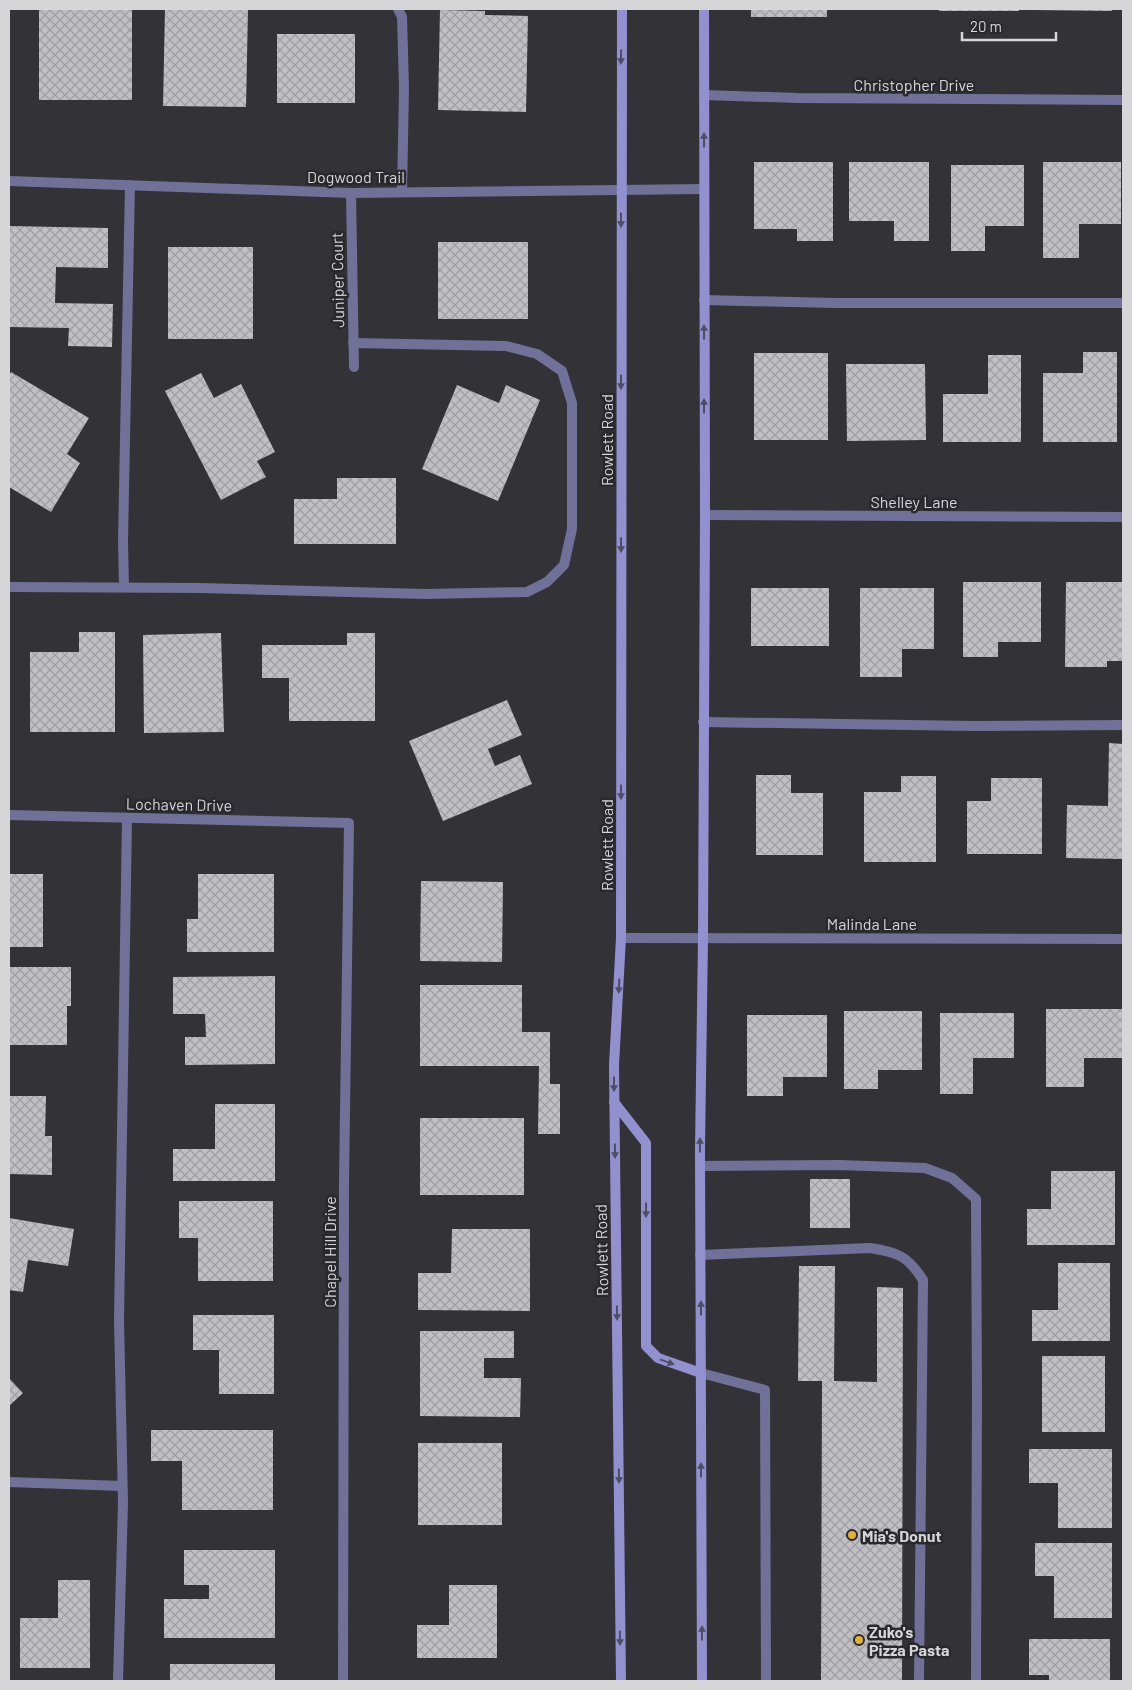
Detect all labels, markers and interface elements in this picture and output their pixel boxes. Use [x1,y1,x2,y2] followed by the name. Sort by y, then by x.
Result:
[962,10,1056,42] scale bar
[970,17,1002,35] text: 20 m
[617,50,625,66] one-way arrow
[854,75,974,94] street label: Christopher Drive
[700,132,708,148] one-way arrow
[307,167,405,186] street label: Dogwood Trail
[617,212,625,228] one-way arrow
[327,232,347,328] street label: Juniper Court
[700,324,708,340] one-way arrow
[617,375,625,391] one-way arrow
[597,394,616,486] street label: Rowlett Road
[700,398,708,414] one-way arrow
[871,492,957,511] street label: Shelley Lane
[617,537,625,553] one-way arrow
[617,784,625,800] one-way arrow
[126,794,232,814] street label: Lochaven Drive
[597,799,616,891] street label: Rowlett Road
[827,914,917,933] street label: Malinda Lane
[614,979,622,995] one-way arrow
[610,1076,618,1092] one-way arrow
[696,1137,704,1153] one-way arrow
[611,1143,619,1159] one-way arrow
[320,1196,339,1308] street label: Chapel Hill Drive
[642,1202,650,1218] one-way arrow
[591,1204,611,1296] street label: Rowlett Road
[697,1299,705,1315] one-way arrow
[613,1306,621,1322] one-way arrow
[660,1358,675,1366] one-way arrow
[697,1462,705,1478] one-way arrow
[615,1468,623,1484] one-way arrow
[862,1526,942,1545] place label: Mia's Donut
[846,1529,858,1541] marker: Mia's Donut
[869,1622,949,1659] place label: Zuko's Pizza Pasta
[698,1624,706,1640] one-way arrow
[617,1631,625,1647] one-way arrow
[853,1634,865,1646] marker: Zuko's Pizza Pasta

